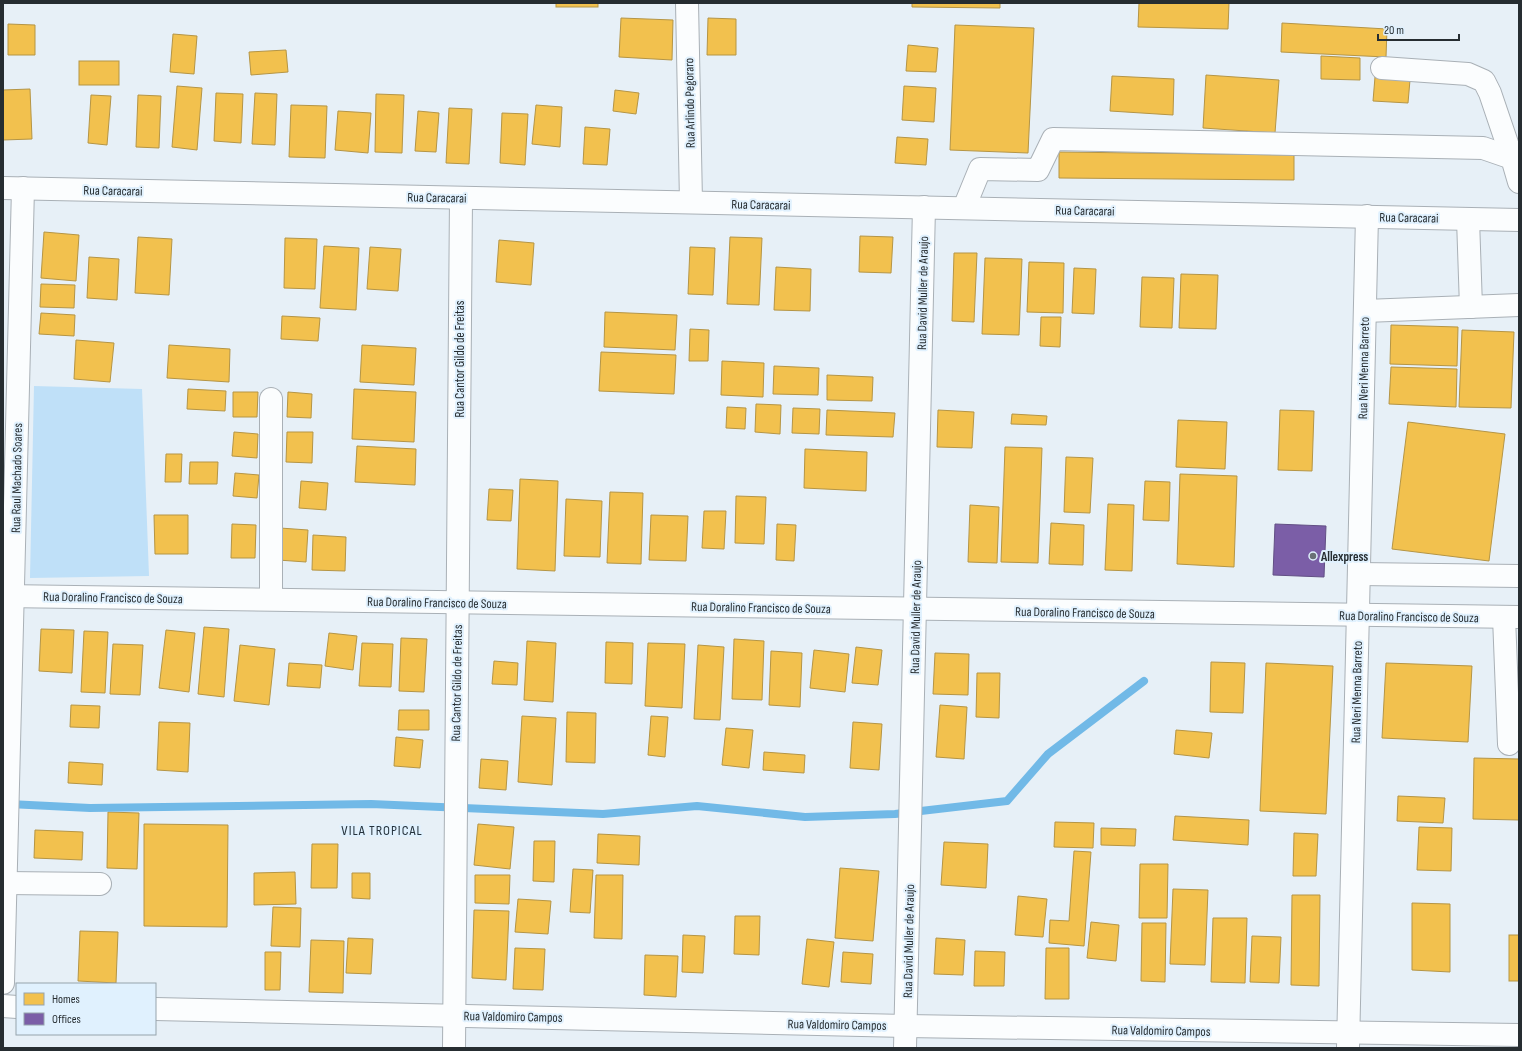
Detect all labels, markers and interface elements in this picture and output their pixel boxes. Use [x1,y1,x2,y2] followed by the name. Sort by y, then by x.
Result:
[1378,16,1459,42] scale bar
[1384,23,1404,38] text: 20 m
[681,58,699,148] street label: Rua Arlindo Pegoraro
[83,182,143,200] street label: Rua Caracarai
[407,189,467,207] street label: Rua Caracarai
[731,196,791,214] street label: Rua Caracarai
[1055,202,1115,220] street label: Rua Caracarai
[1379,209,1439,227] street label: Rua Caracarai
[914,236,932,350] street label: Rua David Muller de Araujo
[452,300,468,417] street label: Rua Cantor Gildo de Freitas
[1355,317,1373,419] street label: Rua Neri Menna Barreto
[8,423,26,533] street label: Rua Raul Machado Soares
[1320,549,1368,565] place label: Allexpress
[1308,551,1318,561] marker: Allexpress
[907,560,925,674] street label: Rua David Muller de Araujo
[43,589,183,607] street label: Rua Doralino Francisco de Souza
[367,594,507,612] street label: Rua Doralino Francisco de Souza
[691,599,831,617] street label: Rua Doralino Francisco de Souza
[1015,604,1155,622] street label: Rua Doralino Francisco de Souza
[1339,608,1479,626] street label: Rua Doralino Francisco de Souza
[448,624,466,742] street label: Rua Cantor Gildo de Freitas
[1348,641,1366,743] street label: Rua Neri Menna Barreto
[341,822,423,839] district label: VILA TROPICAL
[900,884,918,998] street label: Rua David Muller de Araujo
[16,983,156,1035] legend
[52,992,80,1007] text: Homes
[463,1008,563,1026] street label: Rua Valdomiro Campos
[52,1012,81,1027] text: Offices
[787,1016,887,1034] street label: Rua Valdomiro Campos
[1111,1022,1211,1040] street label: Rua Valdomiro Campos

